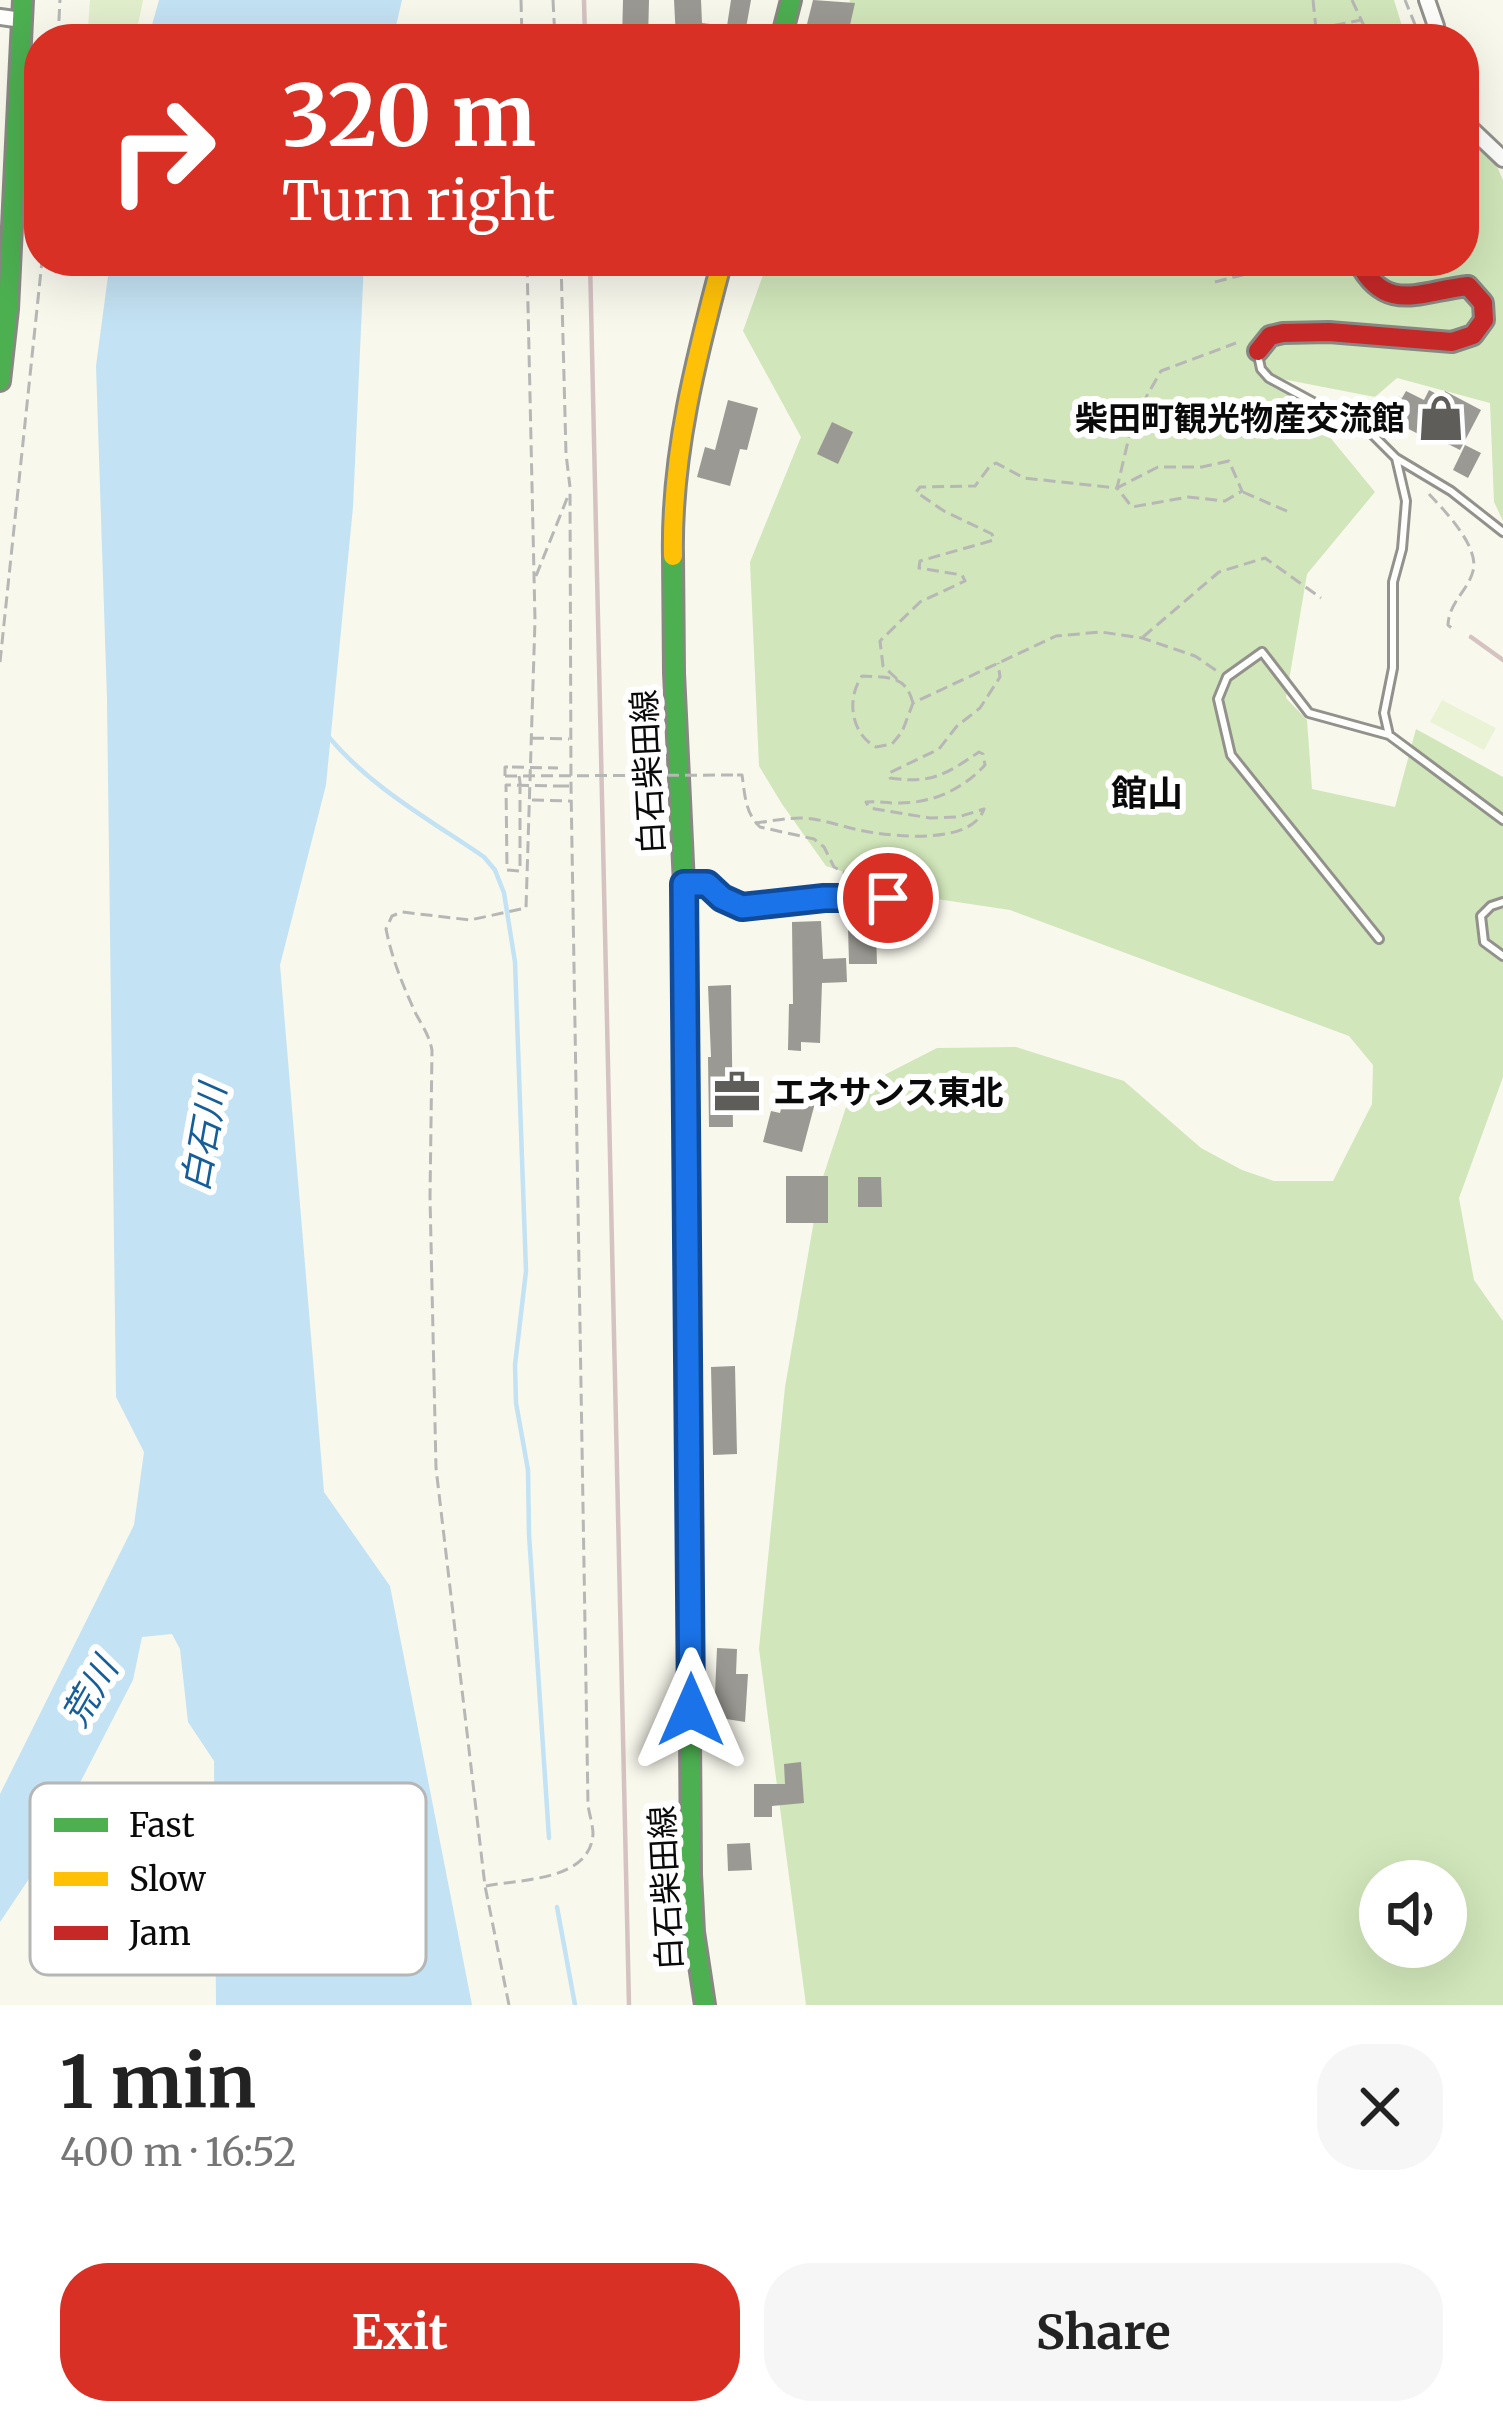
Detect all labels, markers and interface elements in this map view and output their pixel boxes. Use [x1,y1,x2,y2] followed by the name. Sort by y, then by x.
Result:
[282,63,536,169] text: 320 m
[84,72,240,228] icon: right
[282,167,555,235] text: Turn right
[1416,393,1466,443] shop icon: 柴田町観光物産交流館
[1075,398,1405,439] place label: 柴田町観光物産交流館
[623,689,673,855] street label: 白石柴田線
[1111,771,1183,816] district label: 館山
[837,847,939,949] pin
[855,865,921,931] icon: arrive
[712,1067,762,1117] office icon: エネサンス東北
[773,1072,1003,1113] place label: エネサンス東北
[172,1077,236,1195] water label: 白石川
[53,1646,129,1734] water label: 荒川
[628,1647,754,1773] position arrow
[30,1783,426,1975] legend
[129,1805,195,1846] text: Fast
[641,1805,691,1971] street label: 白石柴田線
[129,1859,207,1900] text: Slow
[1359,1860,1467,1968] map controls
[1359,1860,1467,1968] button: sound
[128,1913,191,1954] text: Jam
[60,2037,256,2128] text: 1 min
[1317,2044,1443,2170] button: close
[60,2128,296,2177] text: 400 m · 16:52
[60,2263,740,2401] button: Exit
[764,2263,1443,2401] button: Share

